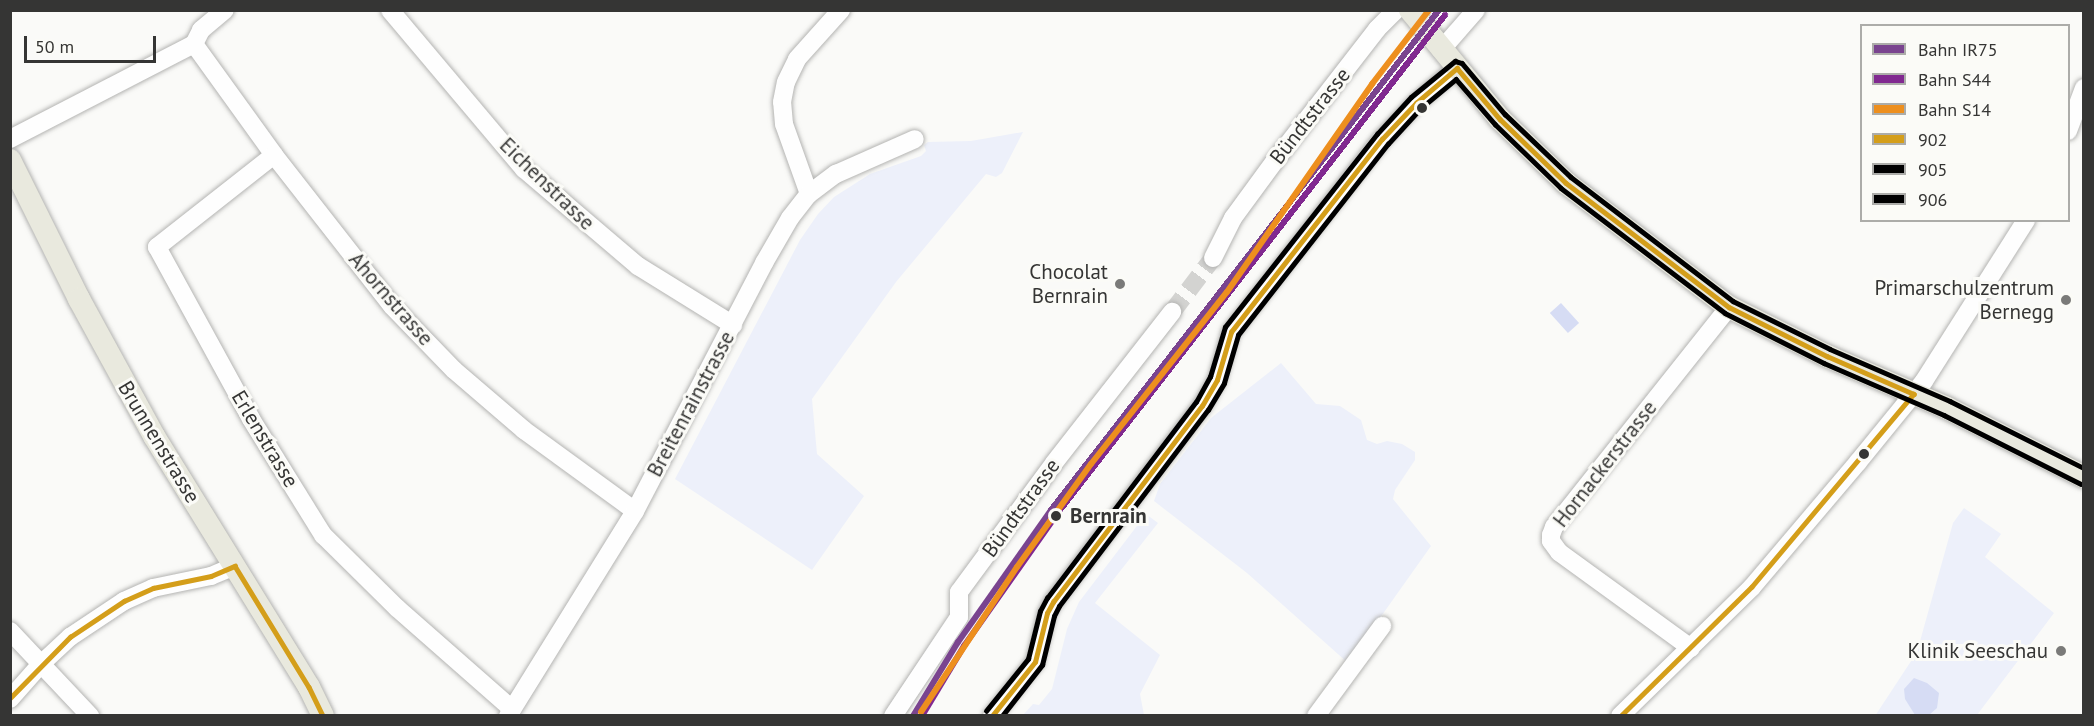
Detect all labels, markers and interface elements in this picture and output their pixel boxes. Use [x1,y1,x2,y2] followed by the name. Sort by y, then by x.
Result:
[27,24,159,62] scale bar
[1860,24,2070,222] legend
[35,35,74,58] text: 50 m
[1918,38,1998,61] text: Bahn IR75
[1265,63,1355,169] street label: Bündtstrasse
[1918,68,1991,91] text: Bahn S44
[1918,98,1991,121] text: Bahn S14
[1416,102,1428,114] unlabelled marker
[1918,128,1947,151] text: 902
[494,133,600,235] street label: Eichenstrasse
[1918,158,1947,181] text: 905
[1918,188,1947,211] text: 906
[344,247,438,351] street label: Ahornstrasse
[1029,259,1108,309] place label: Chocolat Bernrain
[1875,275,2054,325] place label: Primarschulzentrum Bernegg
[1113,277,1127,291] marker: Chocolat Bernrain
[2059,293,2073,307] marker: Primarschulzentrum Bernegg
[642,327,740,481] street label: Breitenrainstrasse
[113,376,205,508] street label: Brunnenstrasse
[226,386,304,492] street label: Erlenstrasse
[1548,396,1662,532] street label: Hornackerstrasse
[1858,448,1870,460] unlabelled marker
[977,454,1065,562] street label: Bündtstrasse
[1070,503,1147,529] place label: Bernrain
[1047,507,1065,525] marker: Bernrain
[1907,638,2048,664] place label: Klinik Seeschau
[2052,642,2070,660] marker: Klinik Seeschau

